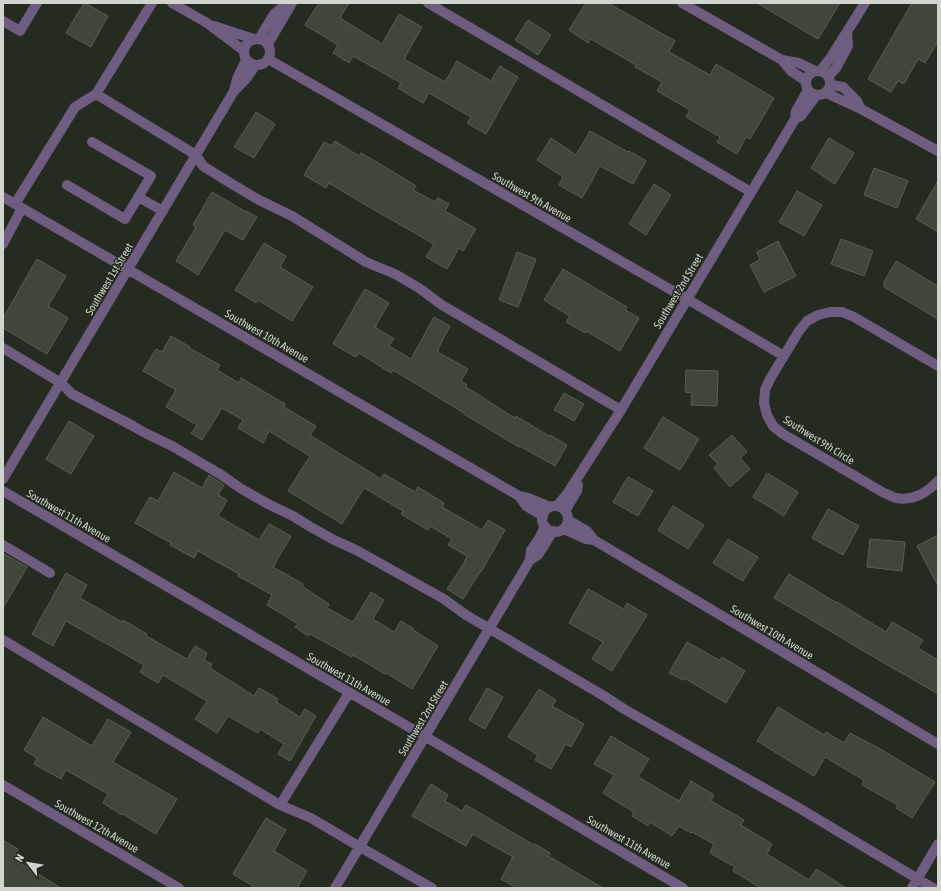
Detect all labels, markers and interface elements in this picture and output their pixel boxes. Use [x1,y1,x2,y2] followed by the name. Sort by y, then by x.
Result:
[490,169,574,225] street label: Southwest 9th Avenue
[83,241,135,317] street label: Southwest 1st Street
[651,251,705,331] street label: Southwest 2nd Street
[223,307,311,365] street label: Southwest 10th Avenue
[781,413,857,467] street label: Southwest 9th Circle
[25,487,113,545] street label: Southwest 11th Avenue
[728,603,816,661] street label: Southwest 10th Avenue
[305,650,393,708] street label: Southwest 11th Avenue
[396,678,450,758] street label: Southwest 2nd Street
[53,797,141,855] street label: Southwest 12th Avenue
[585,813,673,871] street label: Southwest 11th Avenue
[8,843,48,883] north arrow
[13,852,26,864] text: N

